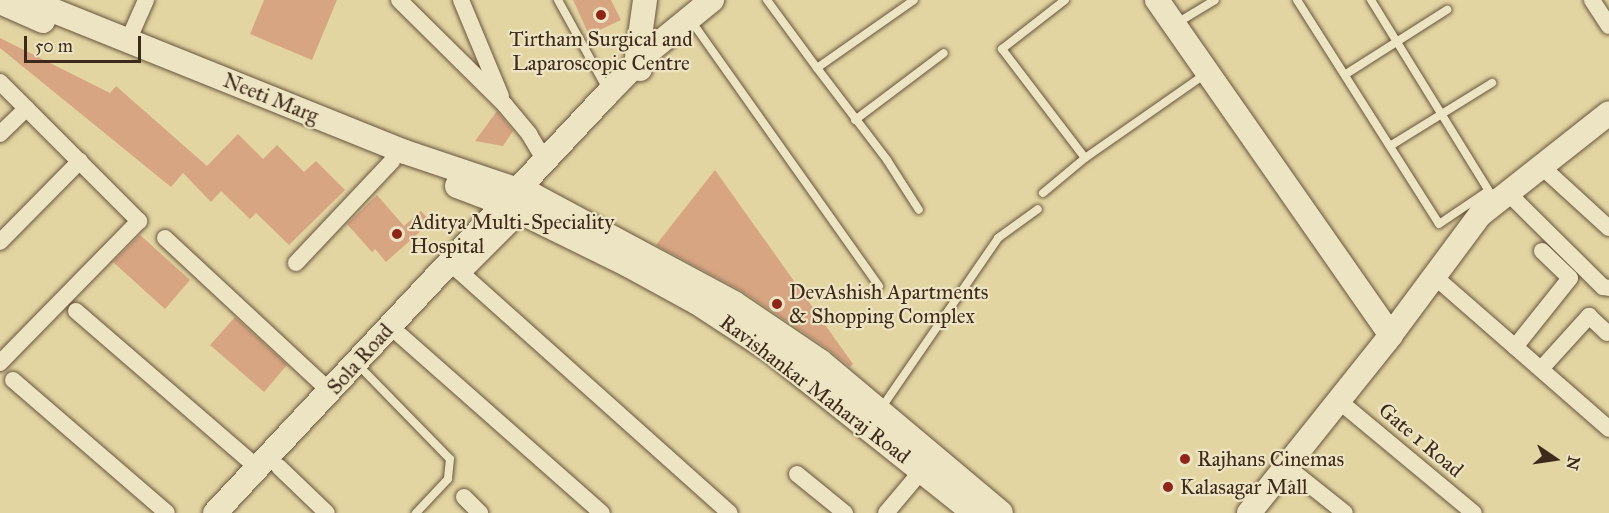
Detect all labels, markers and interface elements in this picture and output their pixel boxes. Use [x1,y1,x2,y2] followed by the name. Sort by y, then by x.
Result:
[592,6,610,24] marker: Tirtham Surgical and Laparoscopic Centre
[27,24,144,62] scale bar
[509,26,693,76] place label: Tirtham Surgical and Laparoscopic Centre
[35,35,73,57] text: 50 m
[220,67,322,129] street label: Neeti Marg
[410,209,614,259] place label: Aditya Multi-Speciality Hospital
[388,225,406,243] marker: Aditya Multi-Speciality Hospital
[789,279,989,329] place label: DevAshish Apartments & Shopping Complex
[770,297,784,311] marker: DevAshish Apartments & Shopping Complex
[715,309,915,469] street label: Ravishankar Maharaj Road
[322,318,398,400] street label: Sola Road
[1374,397,1468,483] street label: Gate 1 Road
[1525,429,1585,489] north arrow
[1197,446,1344,472] place label: Rajhans Cinemas
[1178,452,1192,466] marker: Rajhans Cinemas
[1562,454,1584,472] text: N
[1180,474,1308,500] place label: Kalasagar Mall
[1161,480,1175,494] marker: Kalasagar Mall

